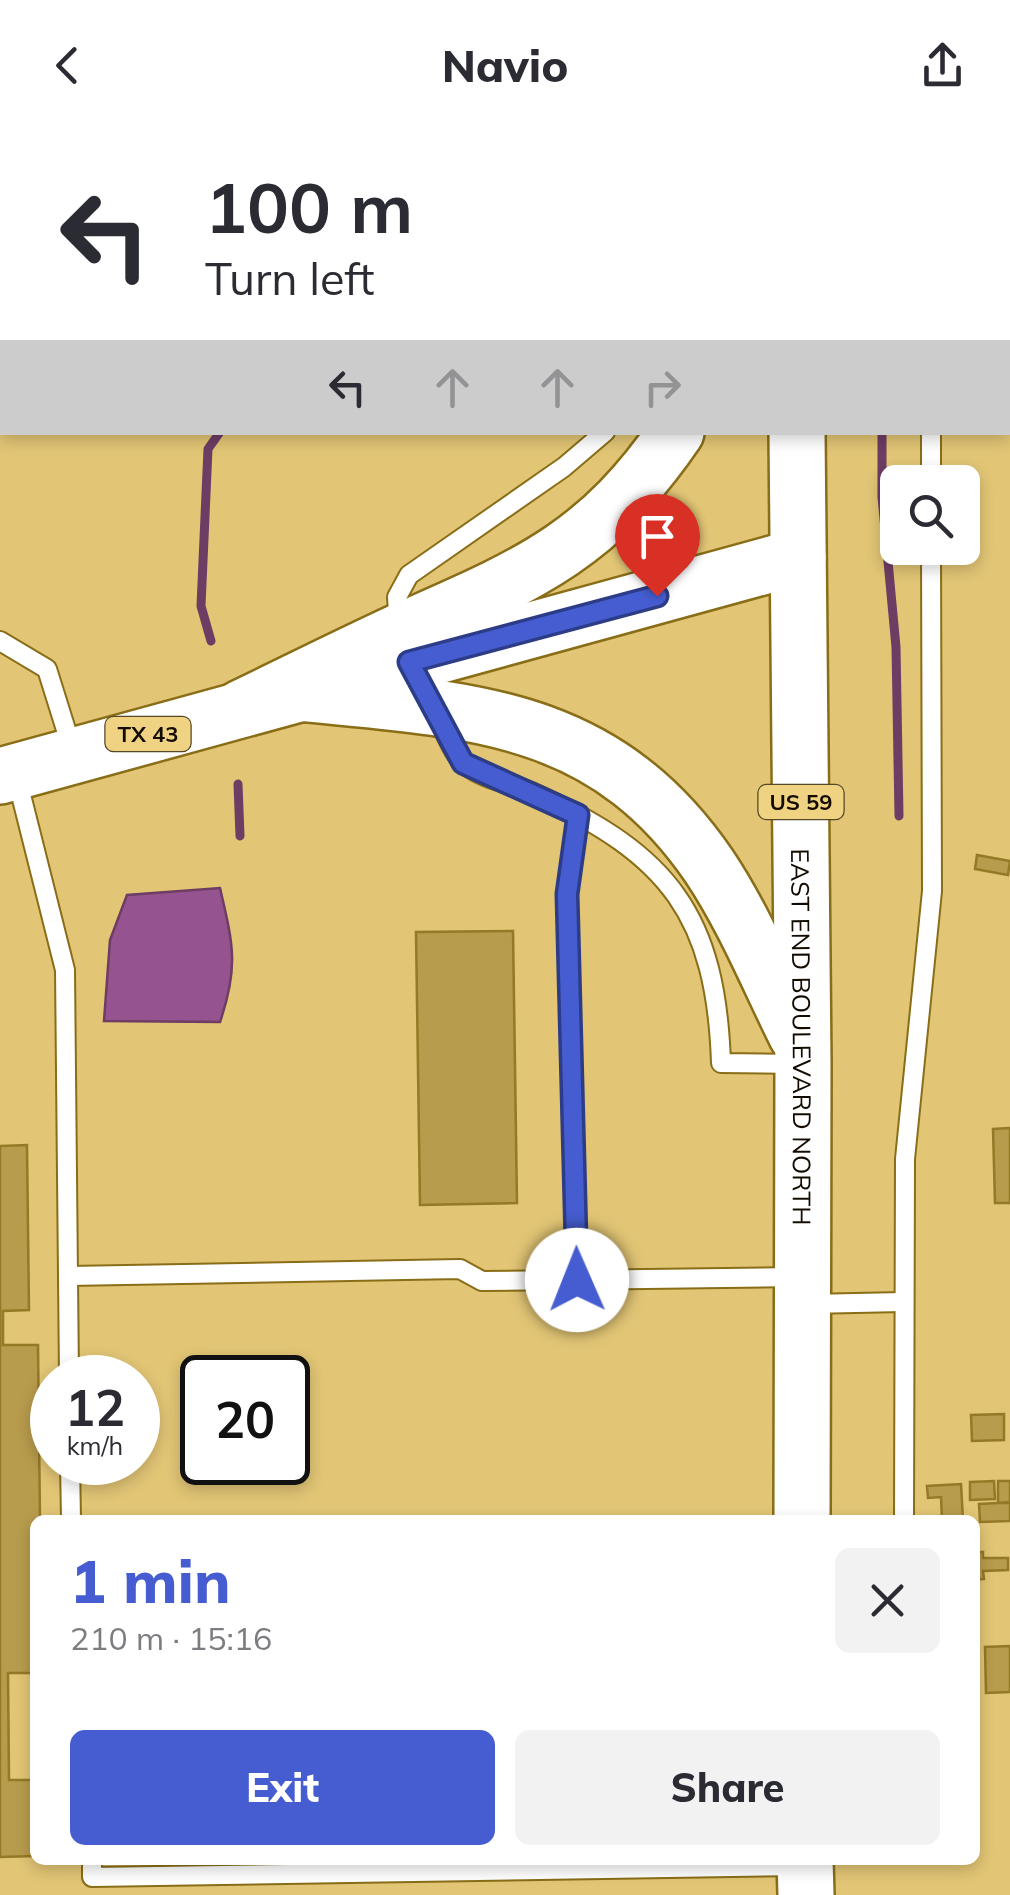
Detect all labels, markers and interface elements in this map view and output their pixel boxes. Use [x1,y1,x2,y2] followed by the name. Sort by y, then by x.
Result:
[442,37,568,93] text: Navio
[40,38,95,93] icon: back
[915,38,970,93] icon: share
[205,163,413,251] text: 100 m
[40,170,170,300] icon: left
[205,250,374,306] text: Turn left
[320,360,375,415] icon: left
[425,360,480,415] icon: ahead
[530,360,585,415] icon: ahead
[635,360,690,415] icon: right
[880,465,980,565] map controls
[880,465,980,565] button: search
[615,494,700,597] pin
[630,509,685,564] icon: arrive
[106,717,190,751] road number: TX 43
[758,785,844,819] road number: US 59
[785,848,819,1225] street label: EAST END BOULEVARD NORTH
[525,1228,629,1332] position arrow
[180,1355,310,1485] speed limit sign: 20
[65,1376,125,1439] text: 12
[67,1430,123,1461] text: km/h
[70,1543,231,1618] text: 1 min
[835,1548,940,1653] button: close
[70,1618,272,1658] text: 210 m · 15:16
[70,1730,495,1845] button: Exit
[515,1730,940,1845] button: Share

